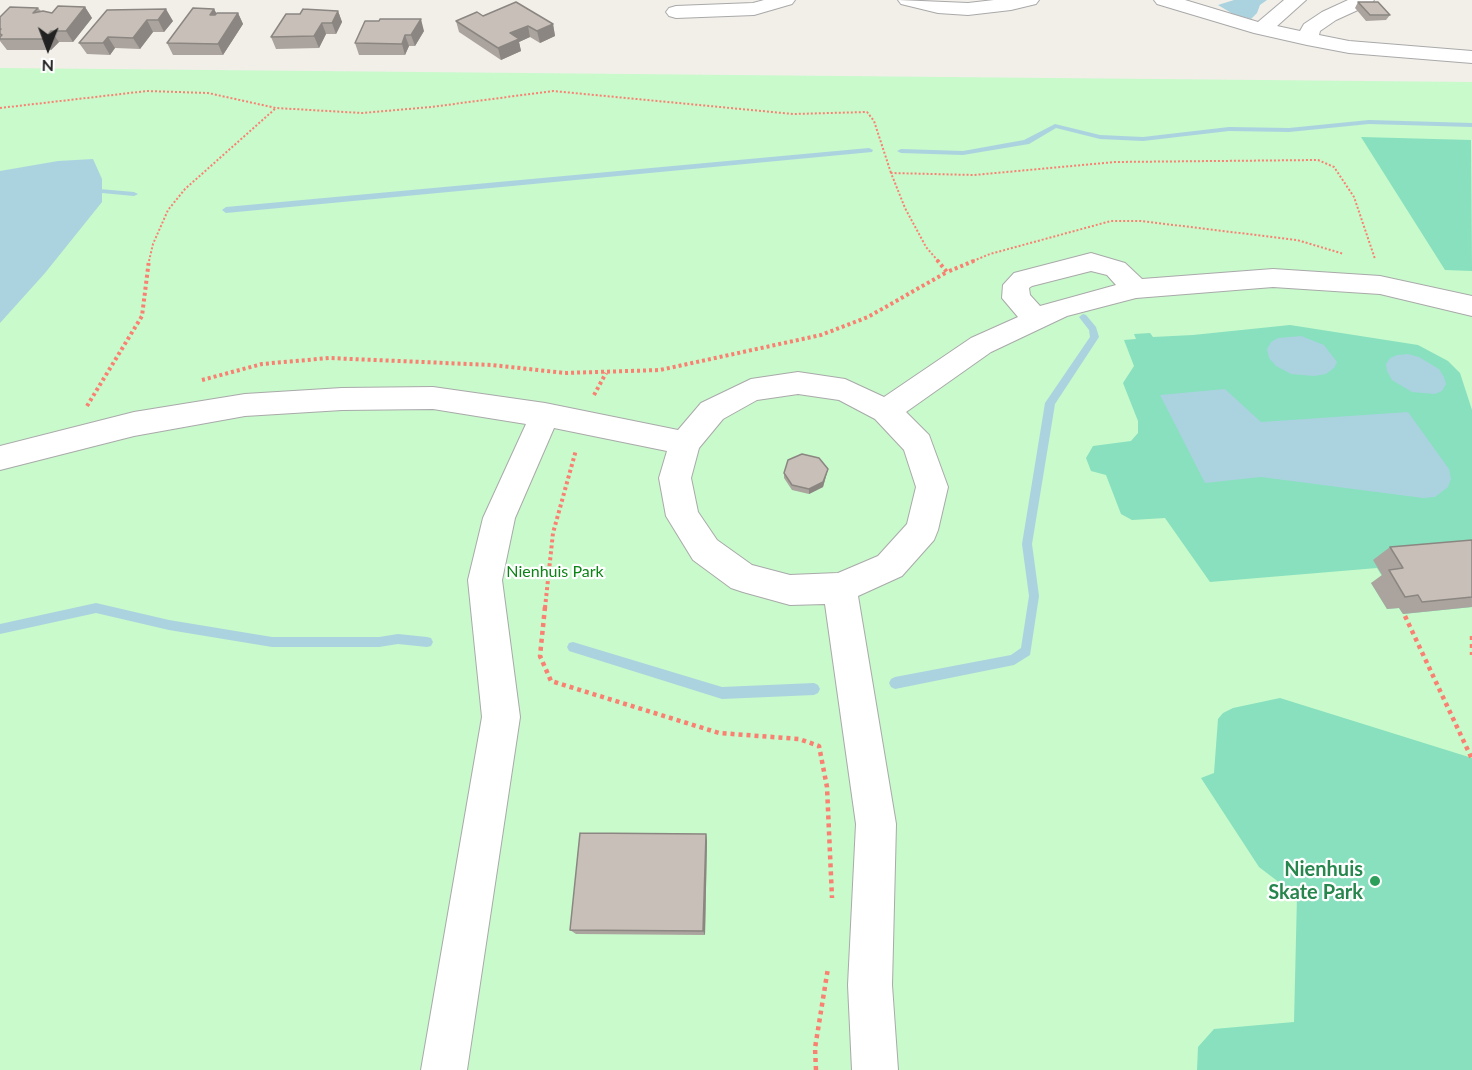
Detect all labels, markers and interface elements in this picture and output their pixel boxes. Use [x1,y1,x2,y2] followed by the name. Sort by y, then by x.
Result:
[18,18,78,78] north arrow
[41,57,54,76] text: N
[506,562,604,582] park label: Nienhuis Park
[1268,858,1363,905] place label: Nienhuis Skate Park
[1368,874,1382,888] marker: Nienhuis Skate Park

